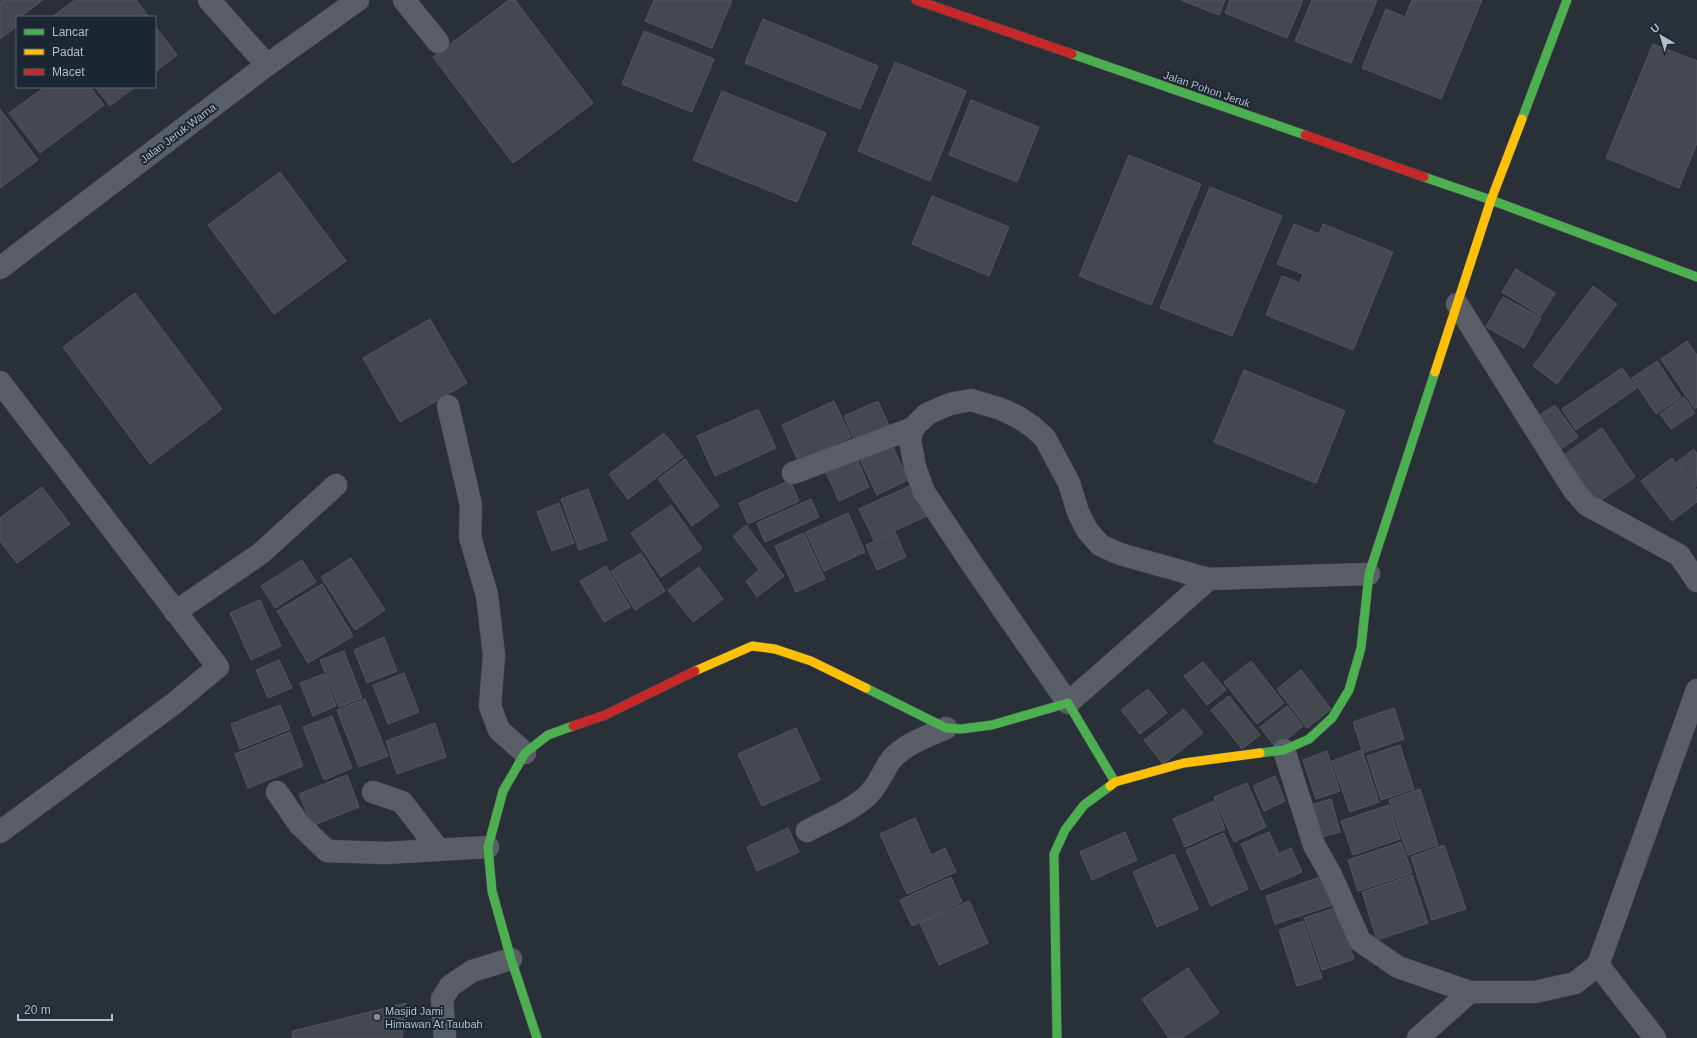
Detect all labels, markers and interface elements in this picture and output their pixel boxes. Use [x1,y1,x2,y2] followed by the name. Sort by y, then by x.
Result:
[16,16,156,88] legend
[1641,16,1681,56] north arrow
[1648,21,1662,35] text: U
[52,25,89,39] text: Lancar
[52,45,84,59] text: Padat
[52,65,85,79] text: Macet
[1162,68,1252,110] street label: Jalan Pohon Jeruk
[138,100,219,165] street label: Jalan Jeruk Warna
[18,996,112,1022] scale bar
[24,1003,51,1017] text: 20 m
[385,1005,483,1030] place label: Masjid Jami Himawan At Taubah
[372,1012,382,1022] marker: Masjid Jami Himawan At Taubah

